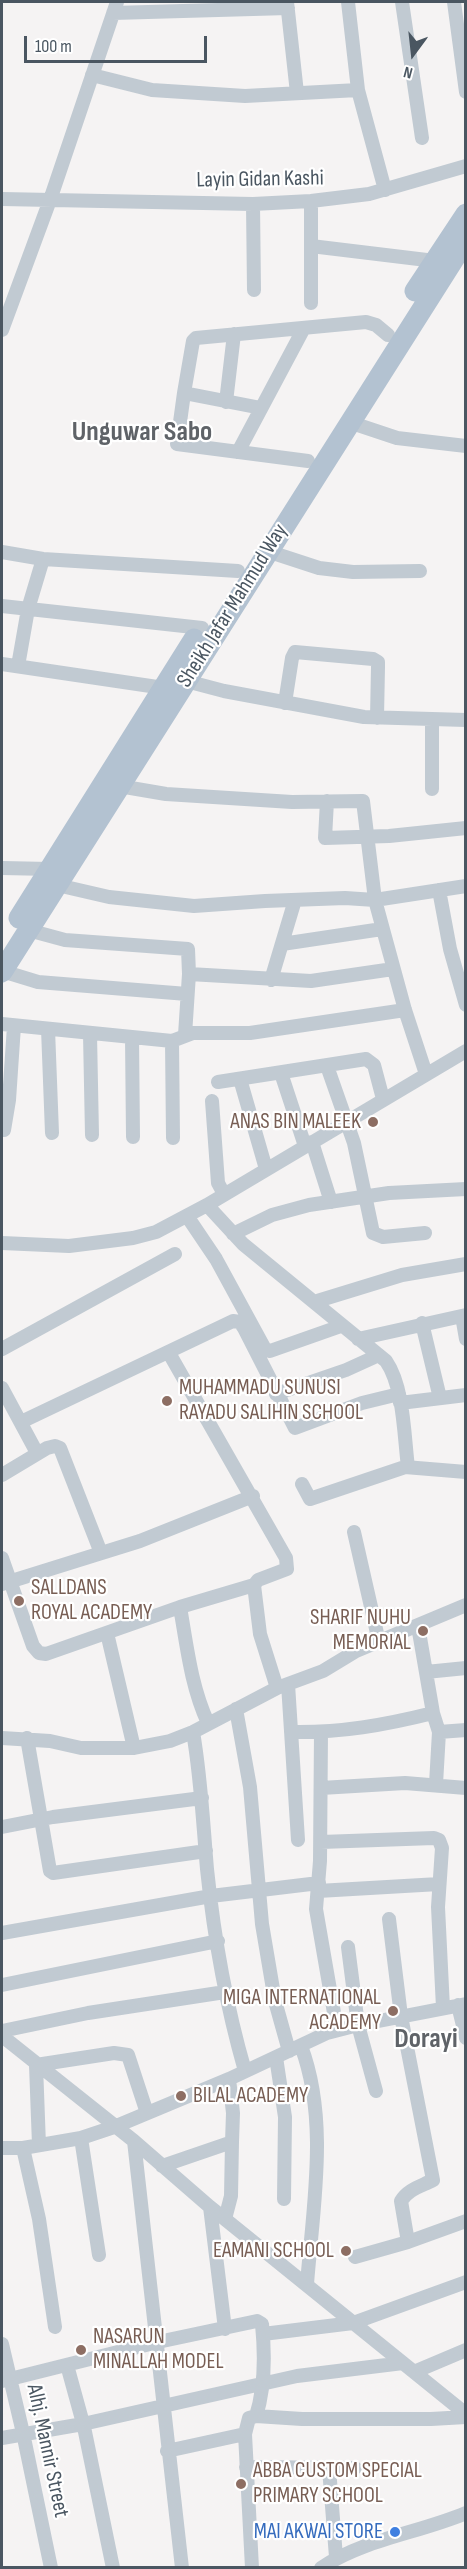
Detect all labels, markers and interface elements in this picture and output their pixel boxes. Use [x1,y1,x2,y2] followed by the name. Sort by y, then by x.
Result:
[27,24,210,62] scale bar
[383,24,443,84] north arrow
[35,36,72,57] text: 100 m
[402,62,415,82] text: N
[196,166,324,194] street label: Layin Gidan Kashi
[72,416,212,450] district label: Unguwar Sabo
[172,519,294,693] street label: Sheikh Jafar Mahmud Way
[230,1109,361,1135] place label: ANAS BIN MALEEK
[366,1115,380,1129] marker: ANAS BIN MALEEK
[179,1375,363,1426] place label: MUHAMMADU SUNUSI RAYADU SALIHIN SCHOOL
[160,1394,174,1408] marker: MUHAMMADU SUNUSI RAYADU SALIHIN SCHOOL
[31,1575,152,1627] place label: SALLDANS ROYAL ACADEMY
[12,1594,26,1608] marker: SALLDANS ROYAL ACADEMY
[310,1605,411,1657] place label: SHARIF NUHU MEMORIAL
[416,1624,430,1638] marker: SHARIF NUHU MEMORIAL
[223,1985,381,2036] place label: MIGA INTERNATIONAL ACADEMY
[386,2004,400,2018] marker: MIGA INTERNATIONAL ACADEMY
[394,2023,458,2057] district label: Dorayi
[193,2083,308,2109] place label: BILAL ACADEMY
[174,2089,188,2103] marker: BILAL ACADEMY
[213,2238,334,2264] place label: EAMANI SCHOOL
[339,2244,353,2258] marker: EAMANI SCHOOL
[93,2324,224,2376] place label: NASARUN MINALLAH MODEL
[74,2343,88,2357] marker: NASARUN MINALLAH MODEL
[20,2382,74,2520] street label: Alhj. Mannir Street
[253,2458,422,2510] place label: ABBA CUSTOM SPECIAL PRIMARY SCHOOL
[234,2477,248,2491] marker: ABBA CUSTOM SPECIAL PRIMARY SCHOOL
[254,2519,383,2545] place label: MAI AKWAI STORE
[388,2525,402,2539] marker: MAI AKWAI STORE

